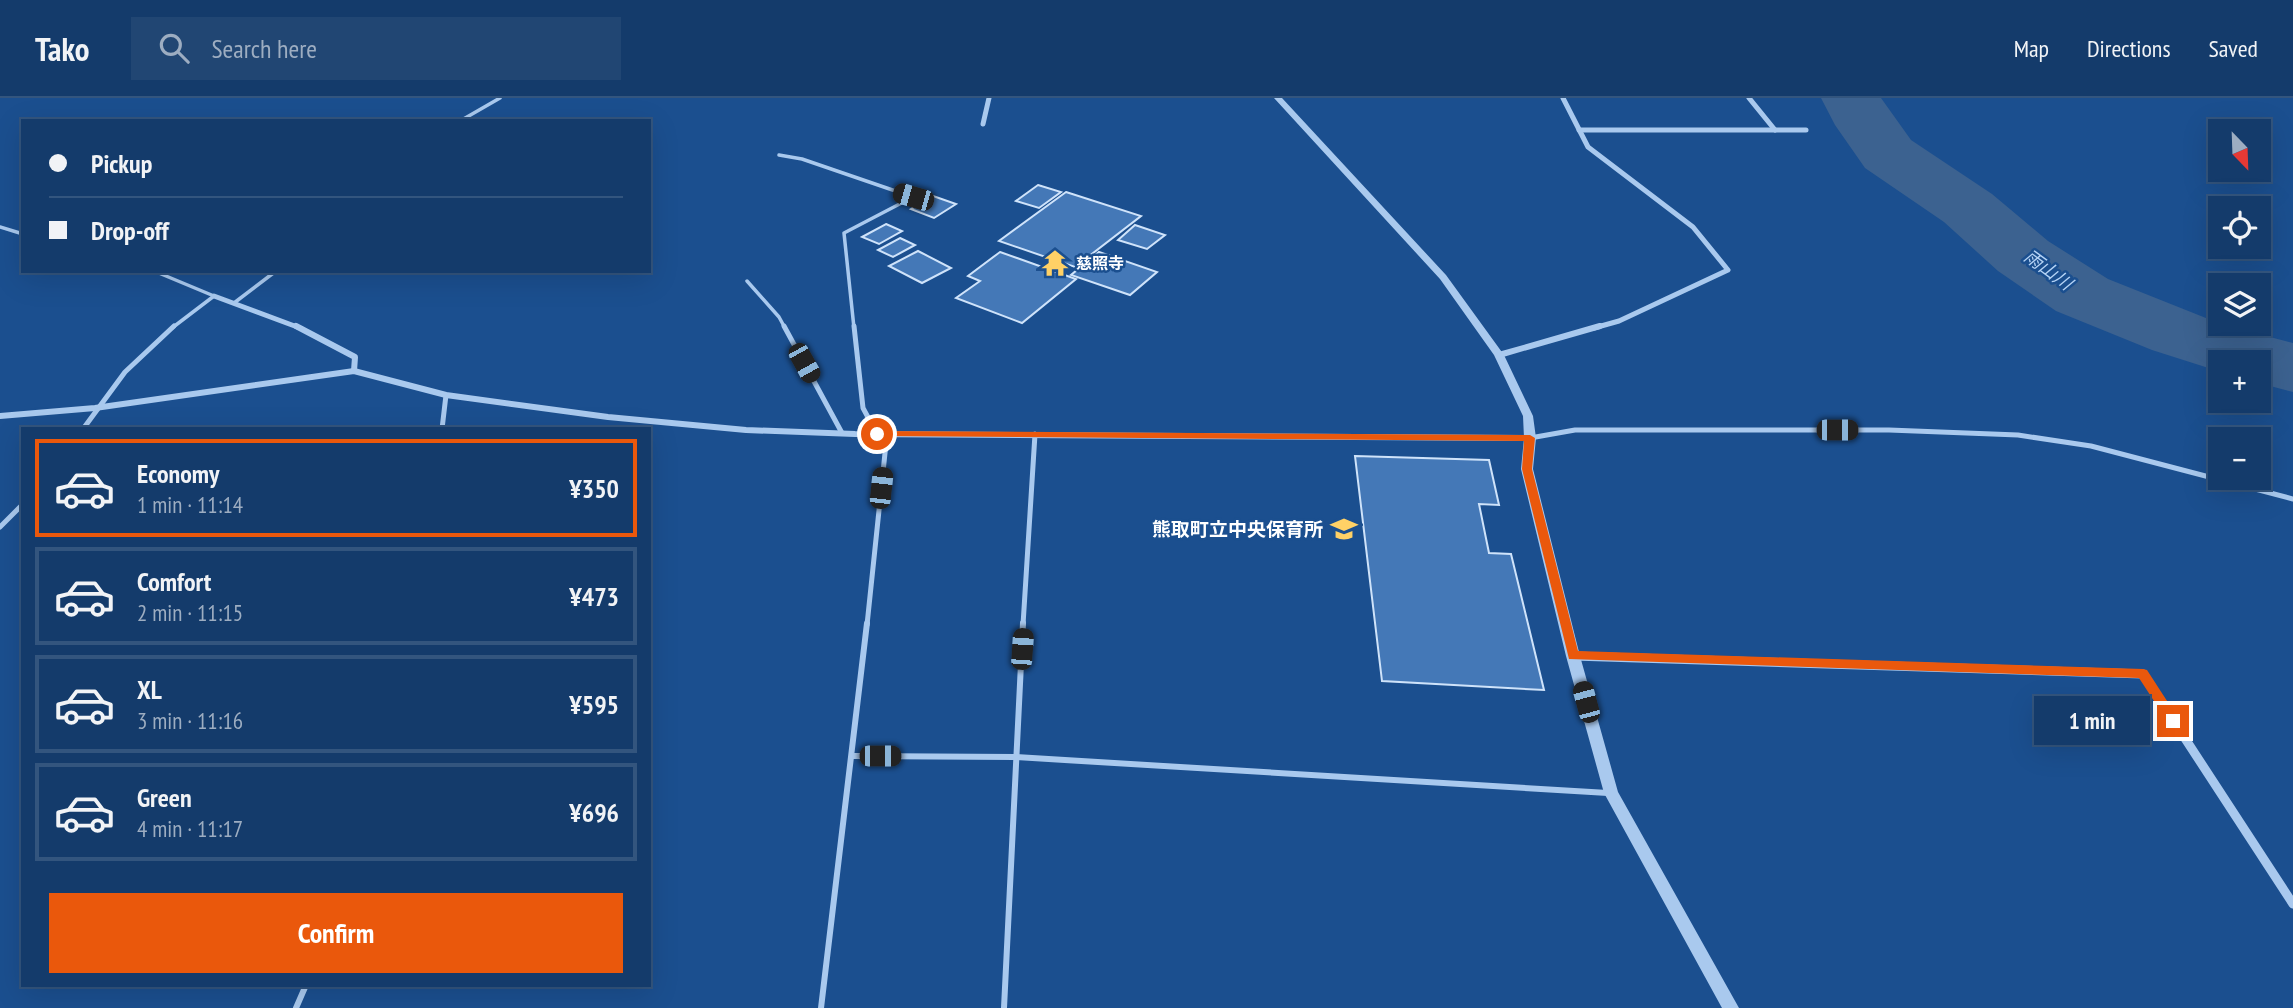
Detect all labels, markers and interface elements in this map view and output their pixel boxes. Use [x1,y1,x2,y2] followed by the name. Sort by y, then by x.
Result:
[131,17,621,80] search box
[35,27,89,70] text: Tako
[155,29,193,67] icon: search
[211,32,317,65] text: Search here
[2014,33,2049,64] text: Map
[2087,33,2171,64] text: Directions
[2209,33,2258,64] text: Saved
[2208,119,2272,182] north arrow
[2208,119,2271,490] map controls
[91,147,152,180] text: Pickup
[890,181,937,213] car
[2208,196,2271,259] button: locate
[91,214,169,247] text: Drop-off
[2020,244,2079,296] water label: 雨山川
[1040,248,1070,278] temple icon: 慈照寺
[1076,253,1124,273] place label: 慈照寺
[2208,273,2271,336] button: layers
[785,340,824,386] car
[2208,350,2271,413] button: +
[861,418,893,450] route start
[1817,420,1859,441] car
[2208,427,2271,490] button: −
[53,457,116,520] icon: car
[137,457,219,490] text: Economy
[869,466,894,510] car
[569,472,619,505] text: ¥350
[137,490,243,519] text: 1 min · 11:14
[1329,514,1359,544] school or university icon: 熊取町立中央保育所
[1152,517,1323,541] place label: 熊取町立中央保育所
[53,565,116,628] icon: car
[137,565,211,598] text: Comfort
[569,580,619,613] text: ¥473
[137,598,243,627] text: 2 min · 11:15
[1011,627,1034,671] car
[53,673,116,736] icon: car
[137,673,162,706] text: XL
[1571,679,1602,725] car
[569,688,619,721] text: ¥595
[2033,696,2148,746] callout: 1 min
[2157,705,2189,737] route end
[137,706,243,735] text: 3 min · 11:16
[2069,706,2115,735] text: 1 min
[860,746,902,767] car
[53,781,116,844] icon: car
[137,781,192,814] text: Green
[569,796,619,829] text: ¥696
[137,814,243,843] text: 4 min · 11:17
[49,893,623,973] button: Confirm

